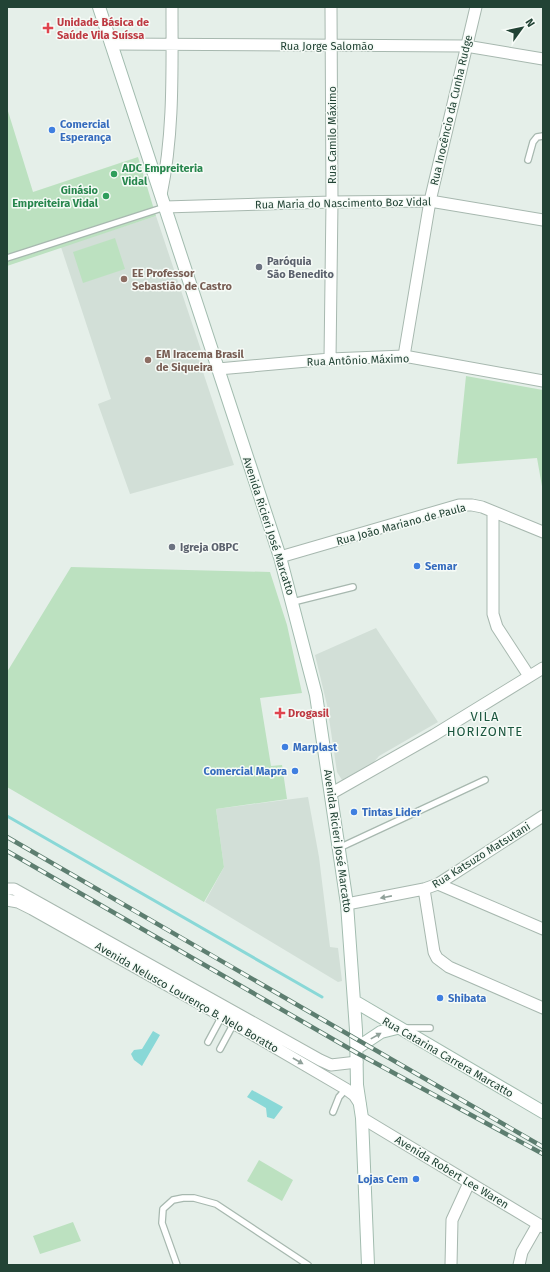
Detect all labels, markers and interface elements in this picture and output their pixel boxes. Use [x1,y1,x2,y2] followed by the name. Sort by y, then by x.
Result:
[502,8,542,48] north arrow
[57,16,149,42] place label: Unidade Básica de Saúde Vila Suíssa
[523,16,537,29] text: N
[42,22,54,34] marker: Unidade Básica de Saúde Vila Suíssa
[428,34,475,187] street label: Rua Inocêncio da Cunha Rudge
[280,40,374,53] street label: Rua Jorge Salomão
[326,86,339,184] street label: Rua Camilo Máximo
[60,118,111,144] place label: Comercial Esperança
[47,125,57,135] marker: Comercial Esperança
[121,162,203,188] place label: ADC Empreiteria Vidal
[109,169,119,179] marker: ADC Empreiteria Vidal
[12,184,99,210] place label: Ginásio Empreiteira Vidal
[101,191,111,201] marker: Ginásio Empreiteira Vidal
[255,195,431,212] street label: Rua Maria do Nascimento Boz Vidal
[267,255,334,281] place label: Paróquia São Benedito
[254,262,264,272] marker: Paróquia São Benedito
[132,267,233,293] place label: EE Professor Sebastião de Castro
[119,274,129,284] marker: EE Professor Sebastião de Castro
[156,348,245,374] place label: EM Iracema Brasil de Siqueira
[306,352,410,369] street label: Rua Antônio Máximo
[143,355,153,365] marker: EM Iracema Brasil de Siqueira
[240,455,297,597] street label: Avenida Ricieri José Marcatto
[335,501,467,548] street label: Rua João Mariano de Paula
[180,541,239,554] place label: Igreja OBPC
[167,542,177,552] marker: Igreja OBPC
[425,560,458,573] place label: Semar
[412,561,422,571] marker: Semar
[288,707,330,720] place label: Drogasil
[275,708,285,718] marker: Drogasil
[447,709,523,739] district label: VILA HORIZONTE
[293,741,338,754] place label: Marplast
[280,742,290,752] marker: Marplast
[204,765,287,778] place label: Comercial Mapra
[290,766,300,776] marker: Comercial Mapra
[321,769,354,914] street label: Avenida Ricieri José Marcatto
[362,806,422,819] place label: Tintas Lider
[349,807,359,817] marker: Tintas Lider
[430,820,533,891] street label: Rua Katsuzo Matsutani
[380,894,392,900] one-way arrow
[93,939,281,1055] street label: Avenida Nelusco Lourenço B. Nelo Boratto
[448,992,486,1005] place label: Shibata
[435,993,445,1003] marker: Shibata
[380,1014,516,1100] street label: Rua Catarina Carrera Marcatto
[370,1032,382,1039] one-way arrow
[292,1057,304,1064] one-way arrow
[392,1133,511,1212] street label: Avenida Robert Lee Waren
[358,1173,408,1186] place label: Lojas Cem
[411,1174,421,1184] marker: Lojas Cem

